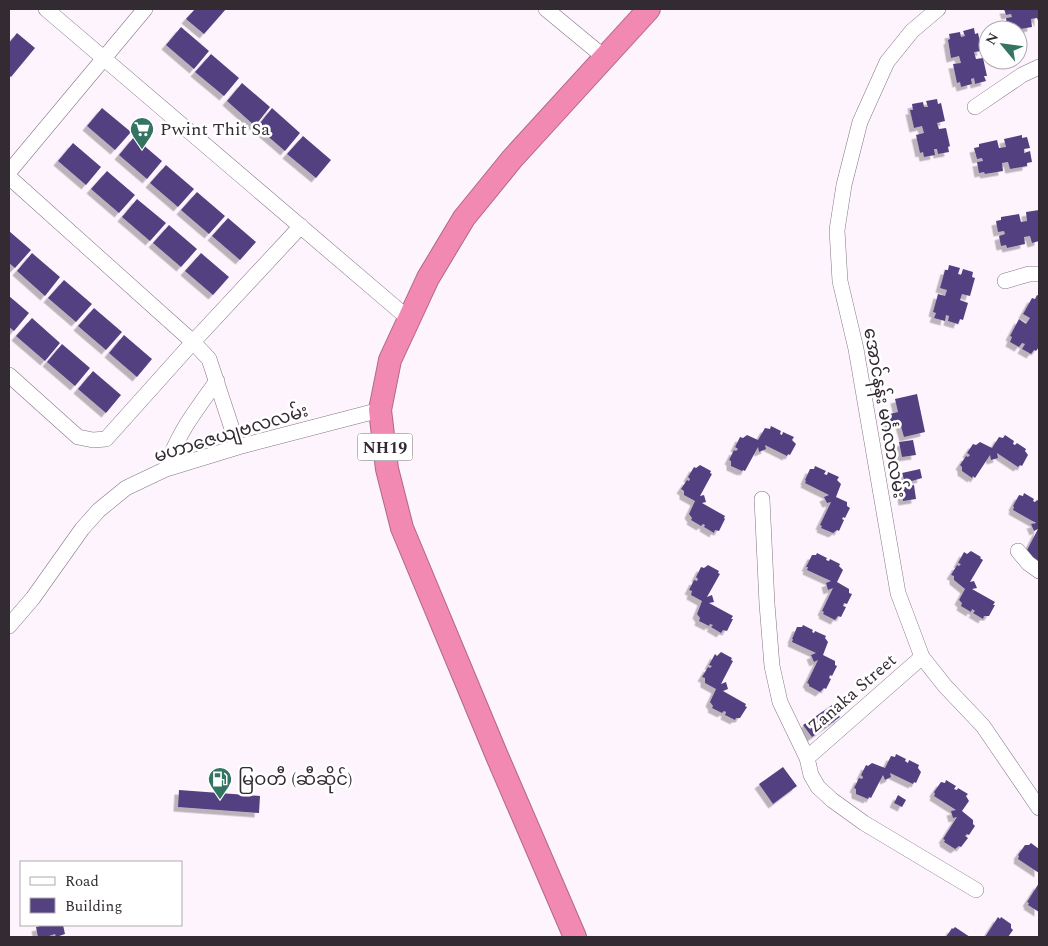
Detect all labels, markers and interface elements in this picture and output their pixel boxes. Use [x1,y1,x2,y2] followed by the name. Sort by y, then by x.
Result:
[978,20,1028,70] north arrow
[980,29,1004,49] text: N
[129,116,155,150] supermarket icon: Pwint Thit Sa
[160,116,270,143] place label: Pwint Thit Sa
[855,326,913,501] street label: အောင်နန်း မင်္ဂလာလမ်း
[151,397,312,471] street label: မဟာဇေယျဗလလမ်း
[358,434,412,461] road number: NH19
[802,647,903,740] street label: Zanaka Street
[238,765,352,794] place label: မြဝတီ (ဆီဆိုင်)
[207,766,233,800] fuel station icon: မြဝတီ (ဆီဆိုင်)
[20,861,182,926] legend
[65,870,99,893] text: Road
[65,895,122,918] text: Building

